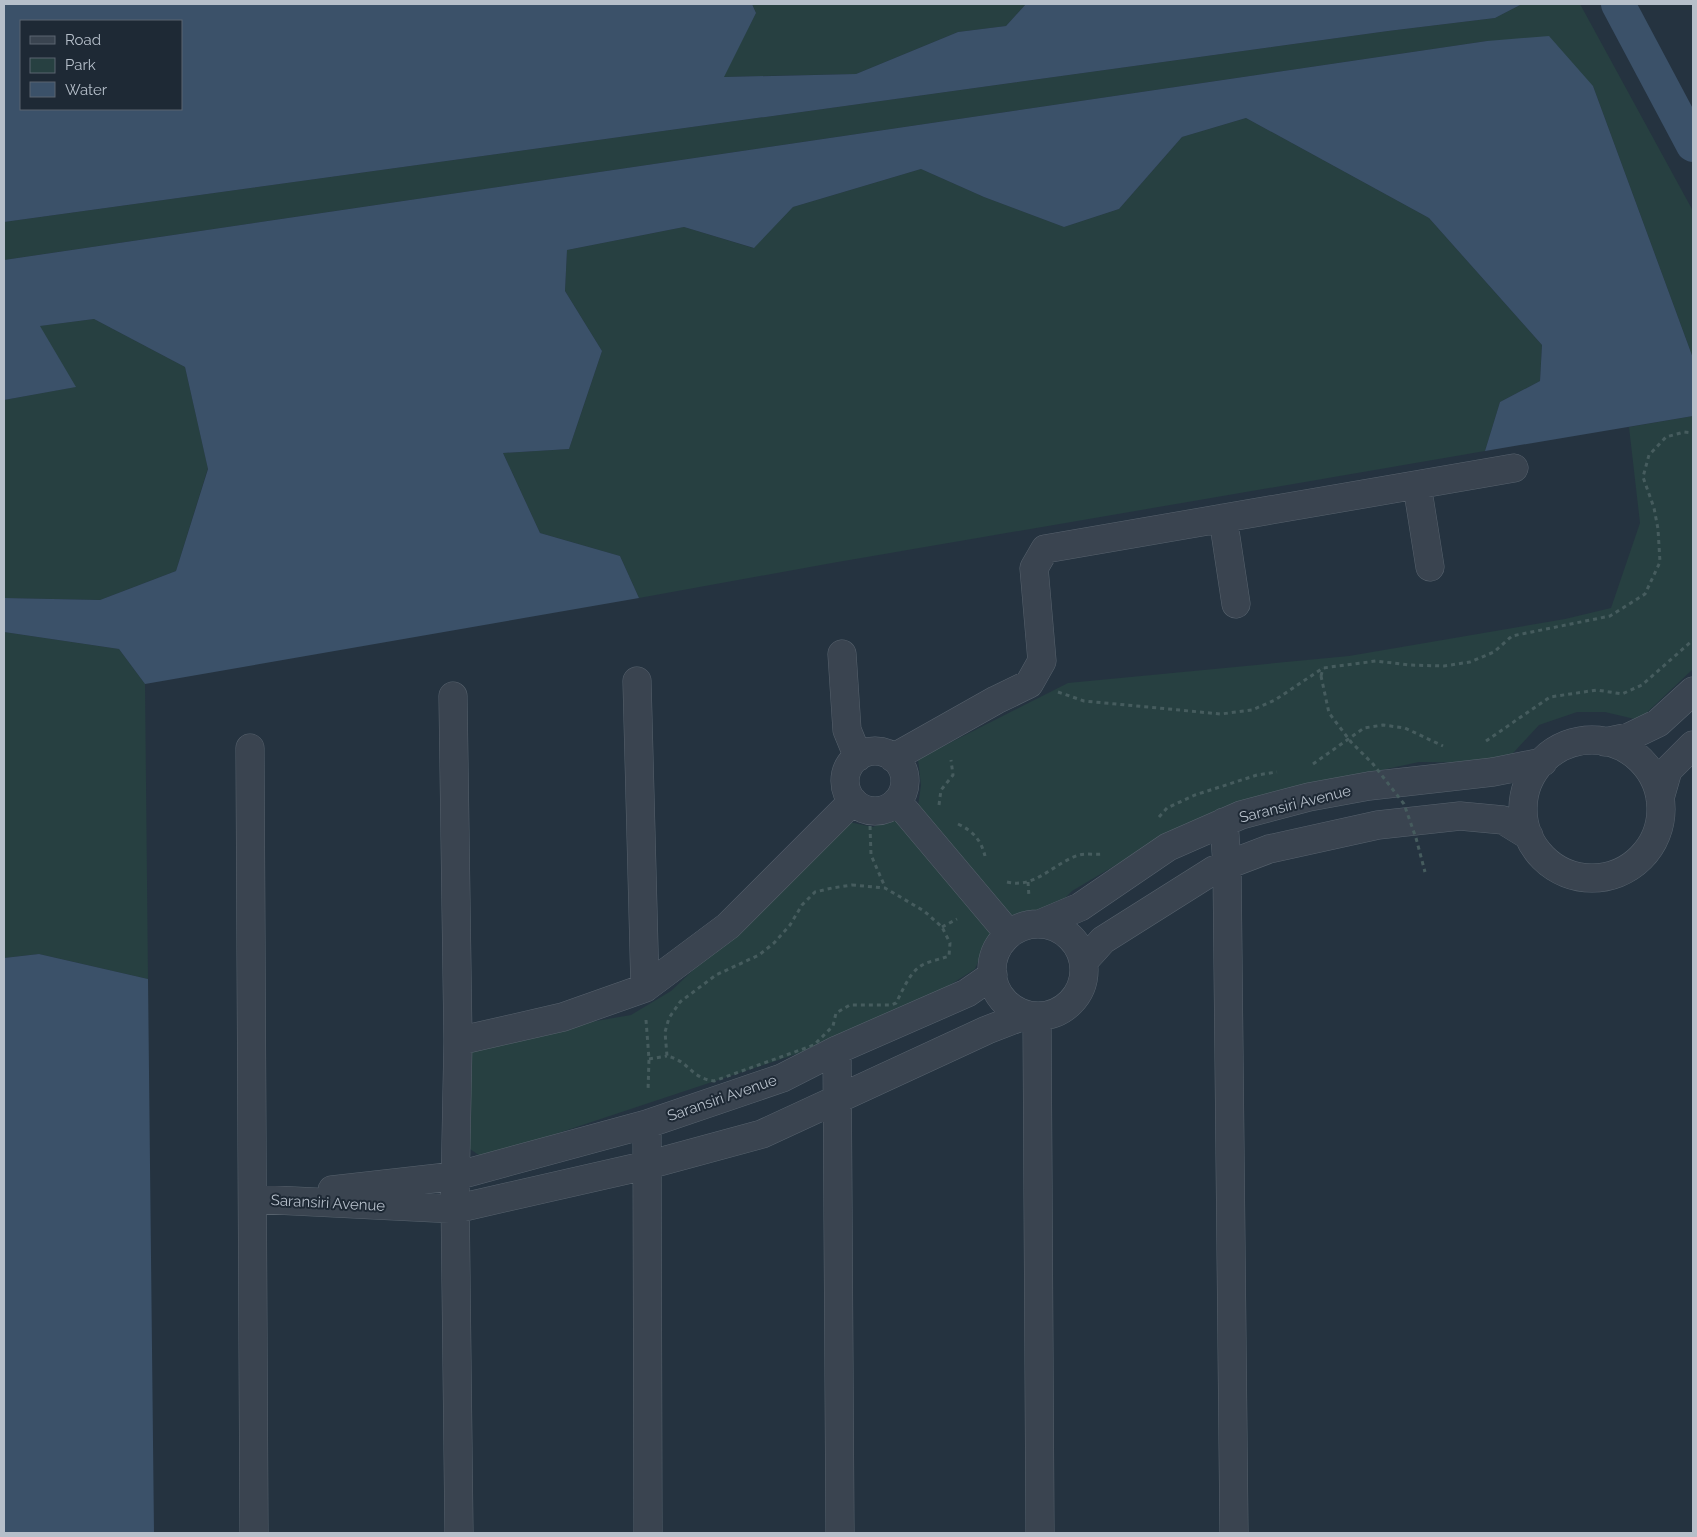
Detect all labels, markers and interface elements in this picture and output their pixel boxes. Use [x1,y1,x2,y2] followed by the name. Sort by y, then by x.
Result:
[20,20,182,110] legend
[65,31,101,49] text: Road
[65,56,96,74] text: Park
[65,81,108,99] text: Water
[1237,781,1353,827] street label: Saransiri Avenue
[665,1071,779,1125] street label: Saransiri Avenue
[270,1191,386,1215] street label: Saransiri Avenue

